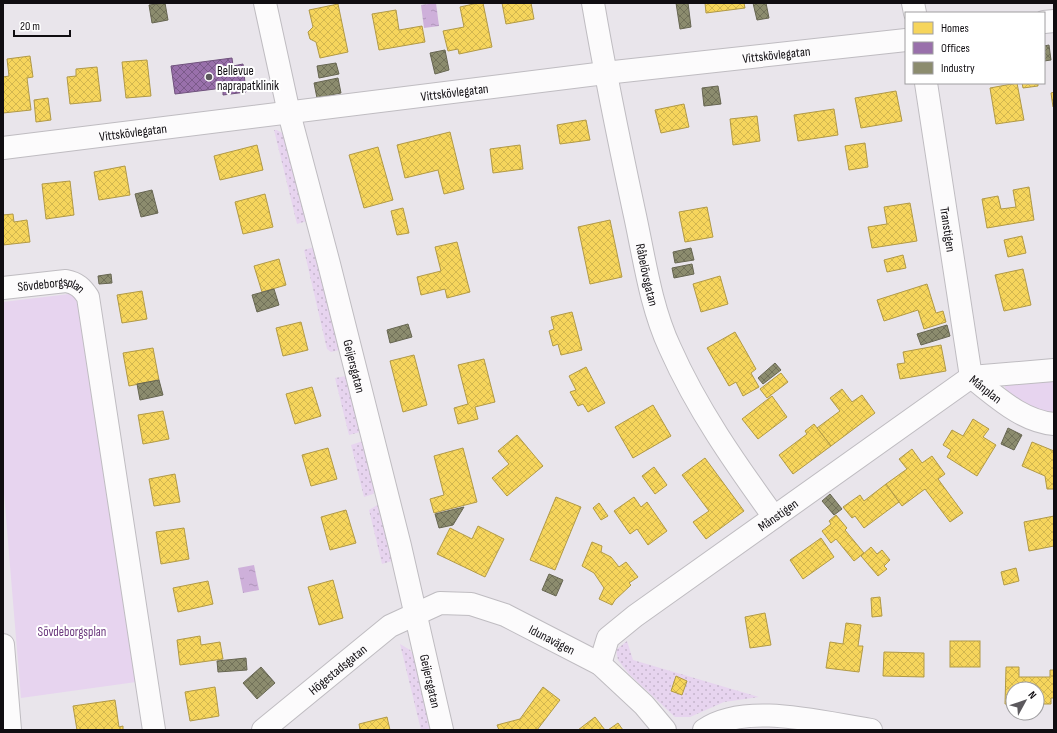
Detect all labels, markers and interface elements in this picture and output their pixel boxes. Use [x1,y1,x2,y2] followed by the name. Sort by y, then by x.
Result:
[14,12,70,38] scale bar
[905,12,1045,84] legend
[20,19,40,34] text: 20 m
[941,21,969,36] text: Homes
[941,41,970,56] text: Offices
[742,44,811,67] street label: Vittskövlegatan
[941,61,975,76] text: Industry
[217,63,279,94] place label: Bellevue naprapatklinik
[204,72,214,82] marker: Bellevue naprapatklinik
[420,81,489,105] street label: Vittskövlegatan
[98,121,168,145] street label: Vittskövlegatan
[936,206,959,253] street label: Transtigen
[632,242,661,308] street label: Råbelövsgatan
[17,274,88,297] street label: Sövdeborgsplan
[339,338,368,395] street label: Geijersgatan
[966,372,1005,407] street label: Månplan
[755,496,801,535] street label: Månstigen
[526,622,578,659] street label: Idunavägen
[38,624,106,640] park label: Sövdeborgsplan
[306,641,370,698] street label: Högestadsgatan
[416,653,444,709] street label: Geijersgatan
[1005,681,1045,721] north arrow
[1025,688,1039,701] text: N

